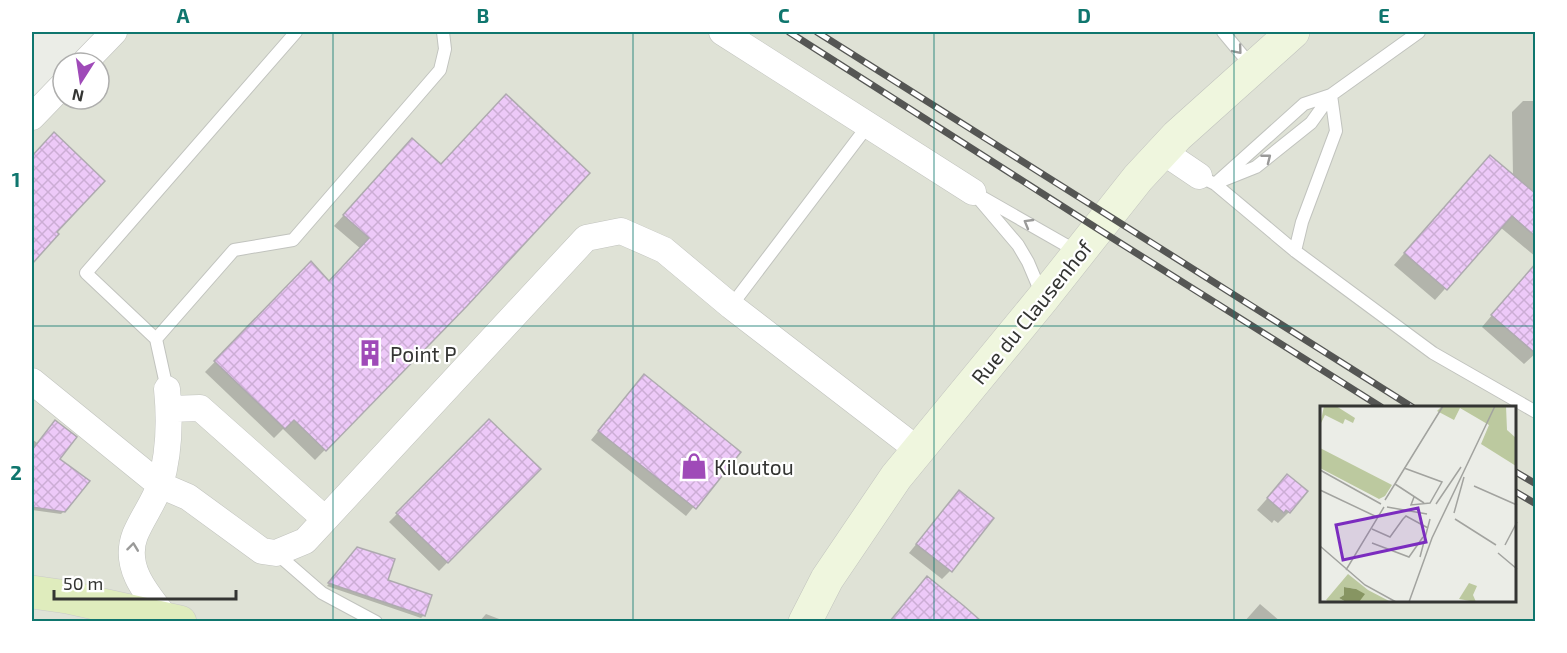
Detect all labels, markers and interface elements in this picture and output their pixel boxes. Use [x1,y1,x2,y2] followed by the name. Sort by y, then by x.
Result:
[176,3,190,27] text: A
[477,3,489,27] text: B
[778,3,790,27] text: C
[1077,3,1091,27] text: D
[1378,3,1390,27] text: E
[1231,43,1242,54] one-way arrow
[51,51,111,111] north arrow
[70,86,85,107] text: N
[1261,154,1272,165] one-way arrow
[12,167,20,191] text: 1
[1024,219,1034,231] one-way arrow
[965,234,1097,389] street label: Rue du Clausenhof
[355,338,385,368] building icon: Point P
[390,341,457,366] place label: Point P
[1320,406,1516,602] inset map
[679,451,709,481] shop icon: Kiloutou
[714,454,794,479] place label: Kiloutou
[10,460,22,484] text: 2
[126,543,139,552] one-way arrow
[54,563,236,601] scale bar
[63,572,103,594] text: 50 m

